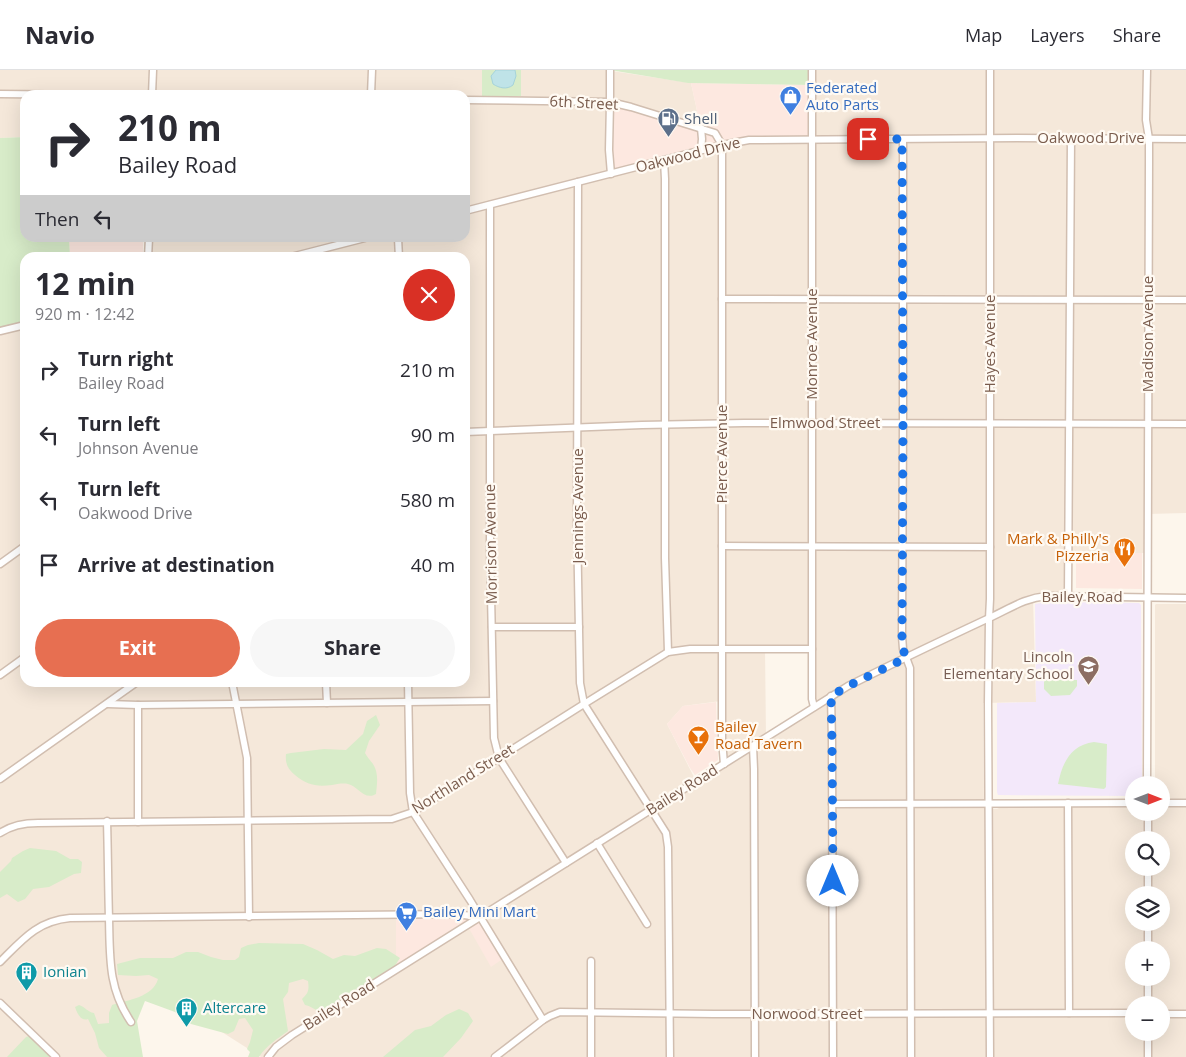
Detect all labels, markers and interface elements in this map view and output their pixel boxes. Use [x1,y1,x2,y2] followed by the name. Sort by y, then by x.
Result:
[25,18,95,51] text: Navio
[965,23,1002,47] text: Map
[1030,23,1085,47] text: Layers
[1113,23,1161,47] text: Share
[806,77,879,114] place label: Federated Auto Parts
[778,85,802,116] shop icon: Federated Auto Parts
[549,90,619,114] street label: 6th Street
[118,104,222,151] text: 210 m
[656,107,680,138] fuel station icon: Shell
[684,108,717,128] place label: Shell
[35,110,100,175] icon: right
[847,118,889,160] pin
[854,125,882,153] icon: arrive
[1037,127,1145,147] street label: Oakwood Drive
[633,131,742,177] street label: Oakwood Drive
[118,149,237,179] text: Bailey Road
[89,205,117,233] icon: left
[35,206,79,232] text: Then
[35,263,135,304] text: 12 min
[403,269,455,321] button: close
[1137,276,1157,392] street label: Madison Avenue
[801,288,821,400] street label: Monroe Avenue
[979,295,999,393] street label: Hayes Avenue
[35,303,135,325] text: 920 m · 12:42
[78,346,173,372] text: Turn right
[35,356,63,384] icon: right
[400,357,455,383] text: 210 m
[78,372,165,394] text: Bailey Road
[711,404,731,504] street label: Pierce Avenue
[78,411,160,437] text: Turn left
[770,412,880,432] street label: Elmwood Street
[35,421,63,449] icon: left
[411,422,455,448] text: 90 m
[78,437,198,459] text: Johnson Avenue
[567,448,587,566] street label: Jennings Avenue
[78,476,160,502] text: Turn left
[479,484,501,604] street label: Morrison Avenue
[35,486,63,514] icon: left
[400,487,455,513] text: 580 m
[78,502,193,524] text: Oakwood Drive
[1007,528,1109,565] place label: Mark & Philly's Pizzeria
[1113,536,1137,567] restaurant icon: Mark & Philly's Pizzeria
[35,551,63,579] icon: arrive
[78,552,275,578] text: Arrive at destination
[411,552,455,578] text: 40 m
[1041,586,1123,606] street label: Bailey Road
[35,619,240,677] button: Exit
[250,619,455,677] button: Share
[943,646,1073,683] place label: Lincoln Elementary School
[1077,654,1101,685] school or university icon: Lincoln Elementary School
[715,716,803,753] place label: Bailey Road Tavern
[687,724,711,755] bar icon: Bailey Road Tavern
[407,739,518,818] street label: Northland Street
[642,759,721,819] street label: Bailey Road
[1125,776,1170,821] north arrow
[1125,776,1170,1041] map controls
[1125,831,1170,876] button: search
[806,854,858,906] position arrow
[1125,886,1170,931] button: layers
[395,900,419,931] supermarket icon: Bailey Mini Mart
[423,901,536,921] place label: Bailey Mini Mart
[1125,941,1170,986] button: +
[15,960,39,991] building icon: Ionian
[43,961,87,981] place label: Ionian
[299,974,378,1034] street label: Bailey Road
[175,996,199,1027] building icon: Altercare
[1125,996,1170,1041] button: −
[203,997,266,1017] place label: Altercare
[751,1003,863,1023] street label: Norwood Street

